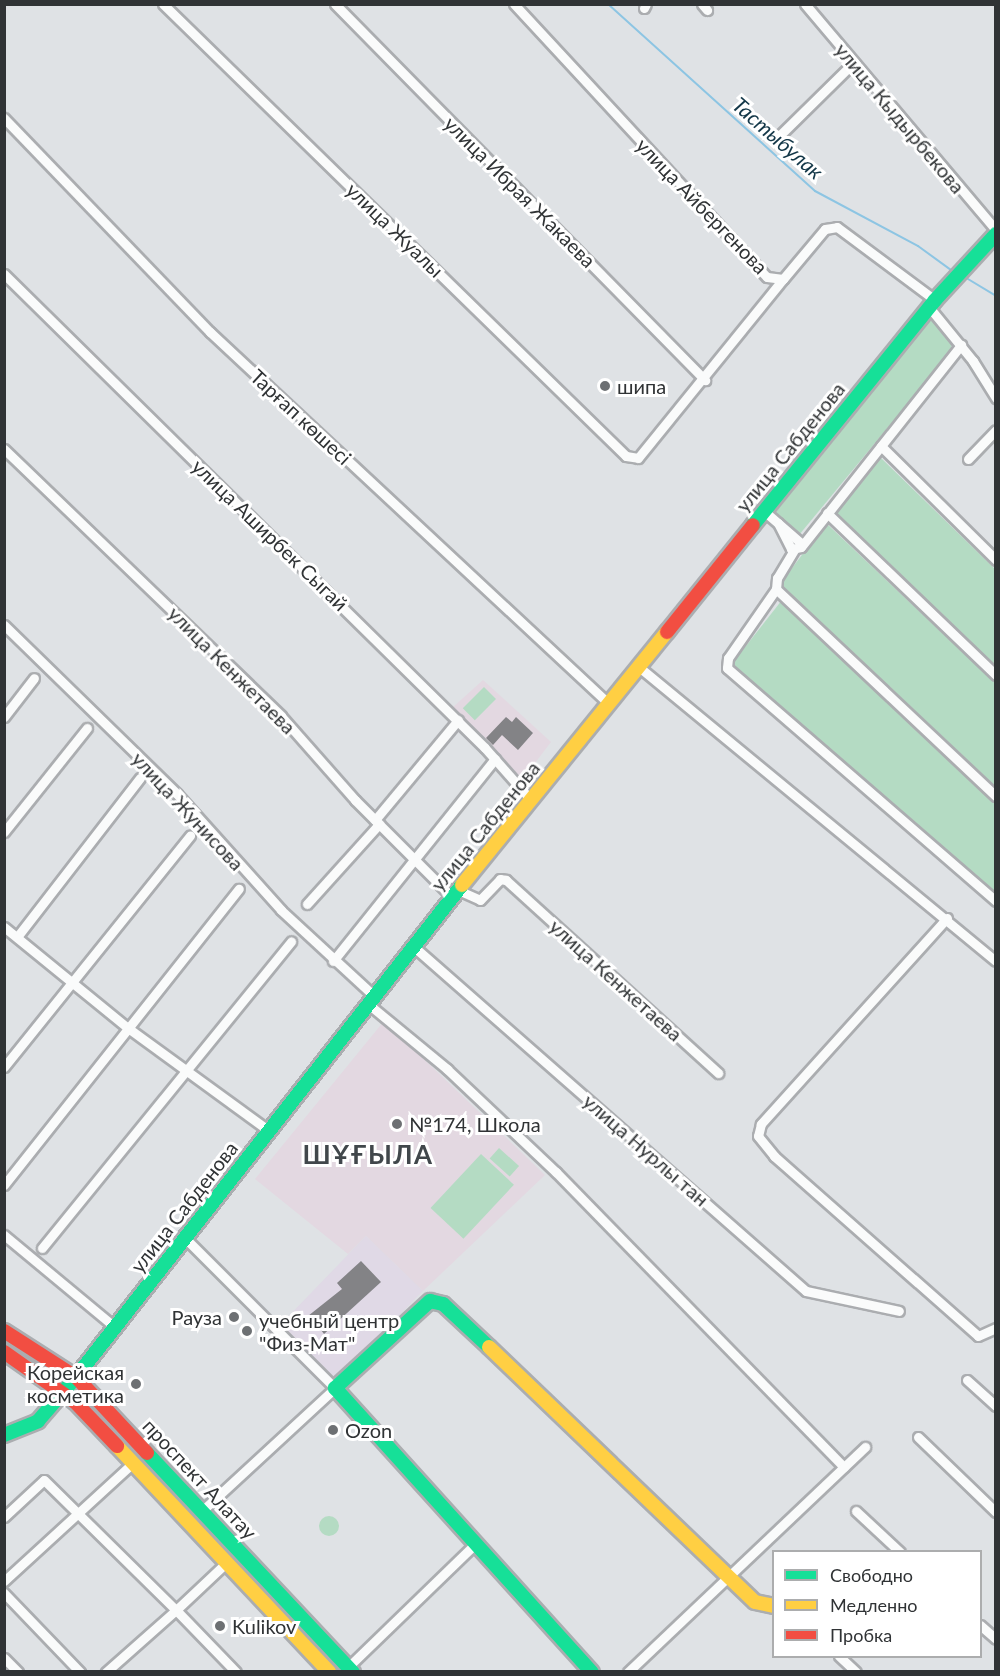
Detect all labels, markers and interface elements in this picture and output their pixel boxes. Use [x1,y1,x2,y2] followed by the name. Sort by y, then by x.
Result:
[830,38,970,198] street label: улица Кыдырбекова
[728,92,828,184] water label: Тастыбулак
[439,111,601,273] street label: улица Ибрая Жакаева
[631,133,773,279] street label: улица Айбергенова
[341,178,449,282] street label: улица Жуалы
[246,364,356,470] street label: Тарғап көшесі
[617,374,666,398] place label: шипа
[730,377,850,517] street label: улица Сабденова
[598,379,612,393] marker: шипа
[187,454,353,616] street label: улица Аширбек Сыгай
[163,601,301,739] street label: улица Кенжетаева
[127,747,249,875] street label: улица Жунисова
[425,756,545,896] street label: улица Сабденова
[545,914,687,1046] street label: улица Кенжетаева
[578,1089,714,1211] street label: улица Нурлы тан
[409,1112,541,1136] place label: №174, Школа
[390,1117,404,1131] marker: №174, Школа
[125,1137,243,1277] street label: улица Сабденова
[302,1139,434,1171] district label: ШҰҒЫЛА
[171,1305,222,1329] place label: Рауза
[259,1308,399,1355] place label: учебный центр "Физ-Мат"
[227,1310,241,1324] marker: Рауза
[240,1324,254,1338] marker: учебный центр "Физ-Мат"
[27,1360,124,1407] place label: Корейская косметика
[129,1377,143,1391] marker: Корейская косметика
[138,1414,262,1544] street label: проспект Алатау
[345,1418,392,1442] place label: Ozon
[326,1423,340,1437] marker: Ozon
[772,1550,982,1658] legend
[830,1564,913,1586] text: Свободно
[830,1594,918,1616] text: Медленно
[232,1614,296,1638] place label: Kulikov
[213,1619,227,1633] marker: Kulikov
[830,1624,892,1646] text: Пробка

